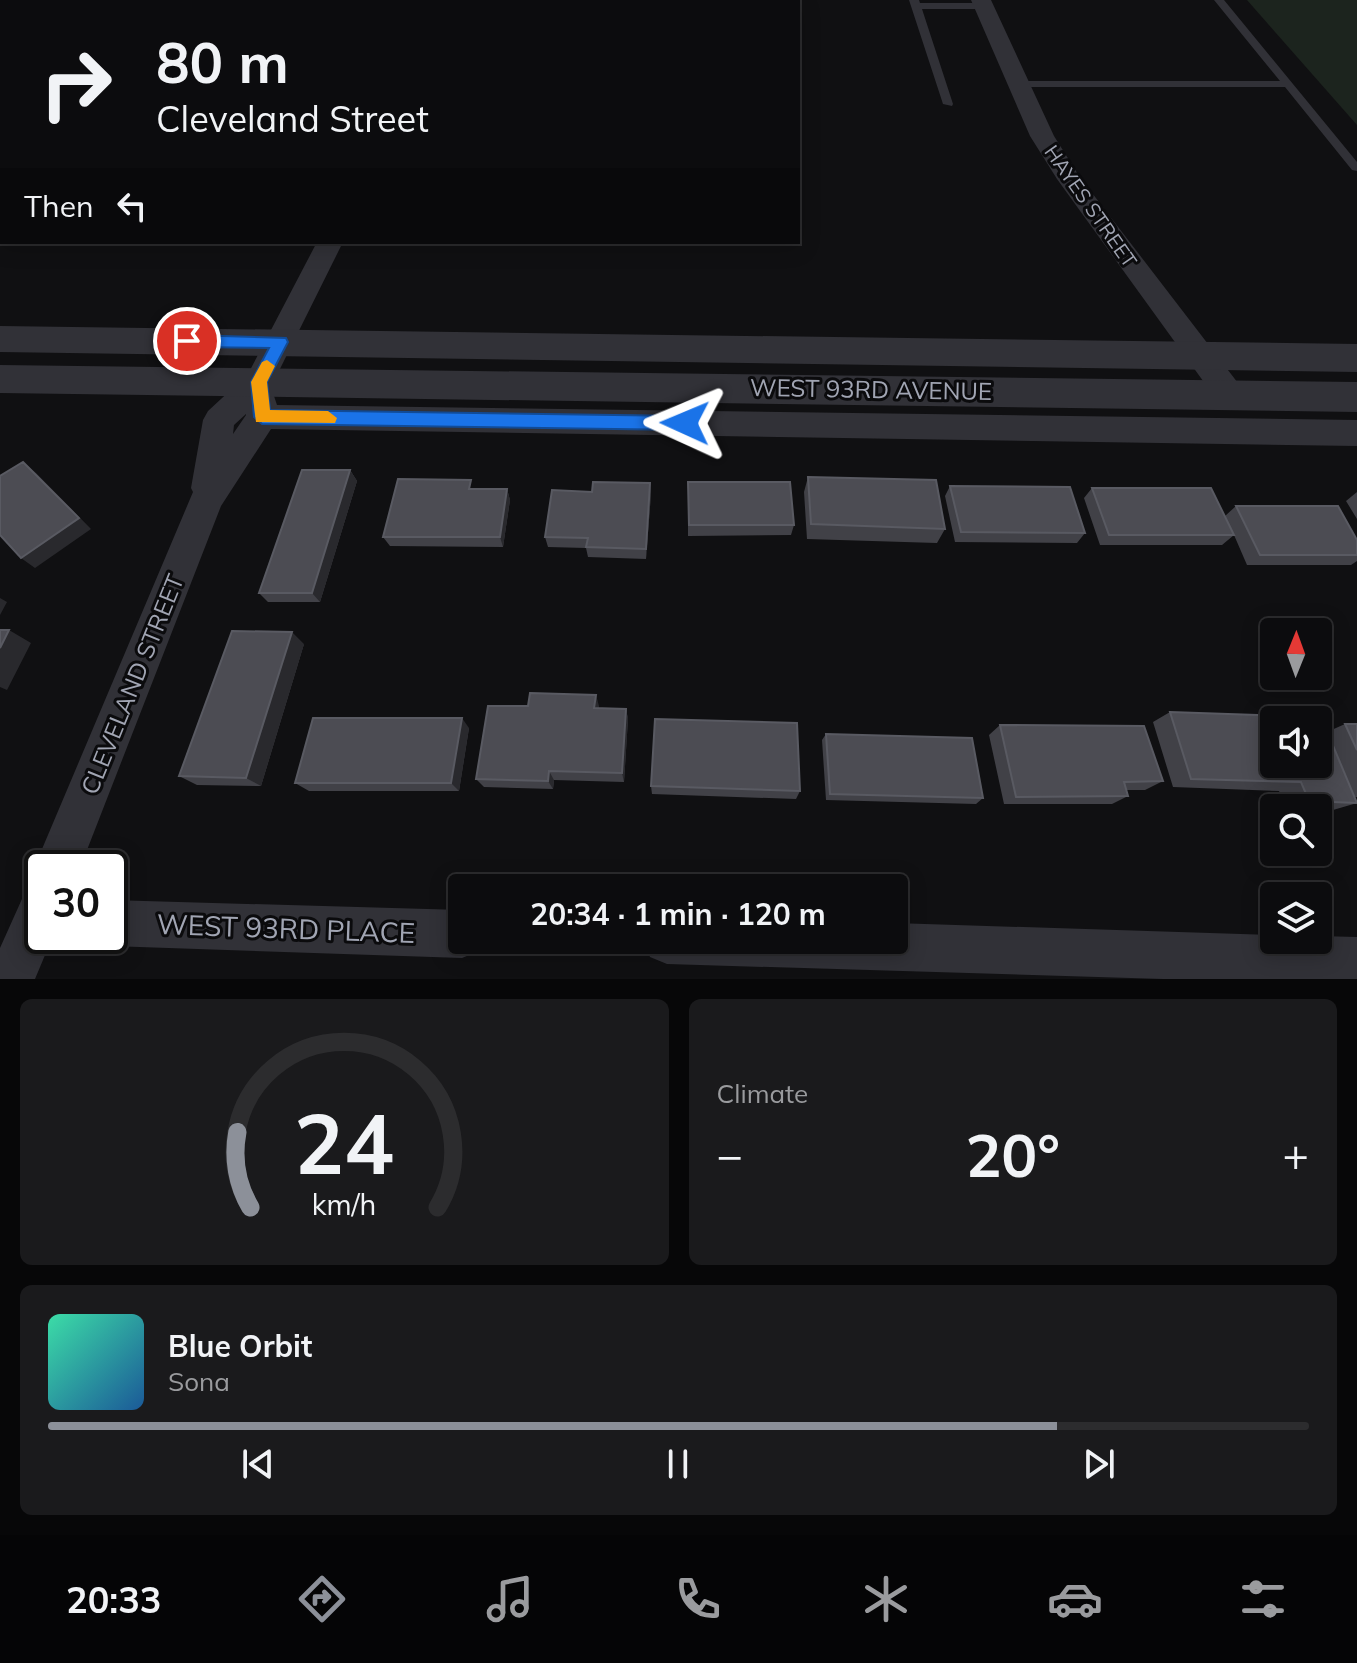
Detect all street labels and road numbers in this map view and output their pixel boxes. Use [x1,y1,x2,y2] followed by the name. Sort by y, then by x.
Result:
[1040,140,1142,272] street label: HAYES STREET
[750,372,992,406] street label: WEST 93RD AVENUE
[74,569,190,798] street label: CLEVELAND STREET
[156,906,416,950] street label: WEST 93RD PLACE

